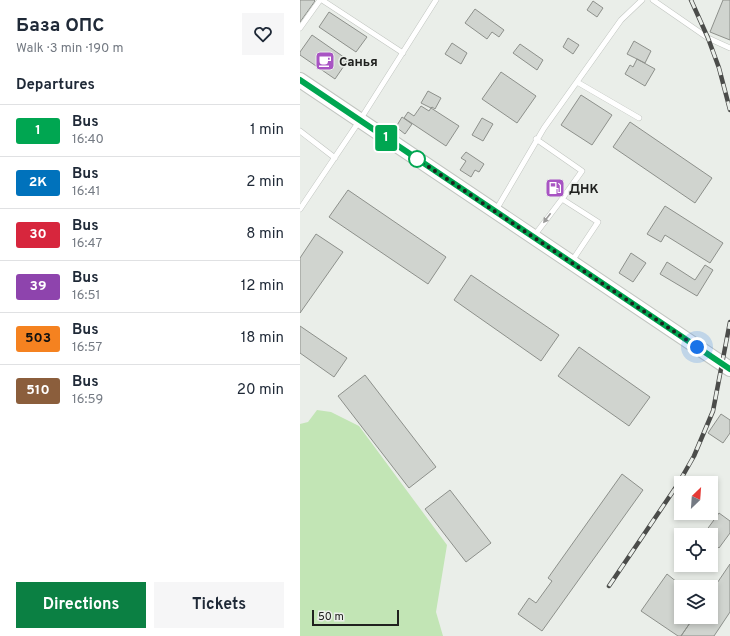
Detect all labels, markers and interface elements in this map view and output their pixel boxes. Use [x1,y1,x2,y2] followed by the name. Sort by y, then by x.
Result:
[242,13,284,55] button: heart
[16,14,104,38] text: База ОПС
[16,41,123,57] text: Walk · 3 min · 190 m
[314,50,336,72] cafe icon: Санья
[339,55,378,71] place label: Санья
[16,76,95,95] text: Departures
[72,113,99,132] text: Bus
[250,121,284,140] text: 1 min
[35,122,41,139] text: 1
[373,125,399,151] line badge: 1
[383,129,389,146] text: 1
[72,132,104,148] text: 16:40
[408,150,426,168] unlabelled marker
[72,165,99,184] text: Bus
[246,173,284,192] text: 2 min
[29,174,47,191] text: 2К
[544,177,566,199] fuel station icon: ДНК
[569,182,599,198] place label: ДНК
[72,184,100,200] text: 16:41
[543,213,552,224] one-way arrow
[72,217,99,236] text: Bus
[246,225,284,244] text: 8 min
[29,226,47,243] text: 30
[72,236,102,252] text: 16:47
[72,269,99,288] text: Bus
[241,277,284,296] text: 12 min
[30,278,46,295] text: 39
[72,288,100,304] text: 16:51
[72,321,99,340] text: Bus
[241,329,284,348] text: 18 min
[25,330,51,347] text: 503
[687,337,707,357] your location
[72,340,102,356] text: 16:57
[72,373,99,392] text: Bus
[237,381,284,400] text: 20 min
[26,382,50,399] text: 510
[72,392,103,408] text: 16:59
[674,476,718,520] north arrow
[674,476,718,624] map controls
[674,528,718,572] button: locate
[674,580,718,624] button: layers
[16,582,146,628] button: Directions
[154,582,284,628] button: Tickets
[312,608,399,627] scale bar
[318,610,344,624] text: 50 m

